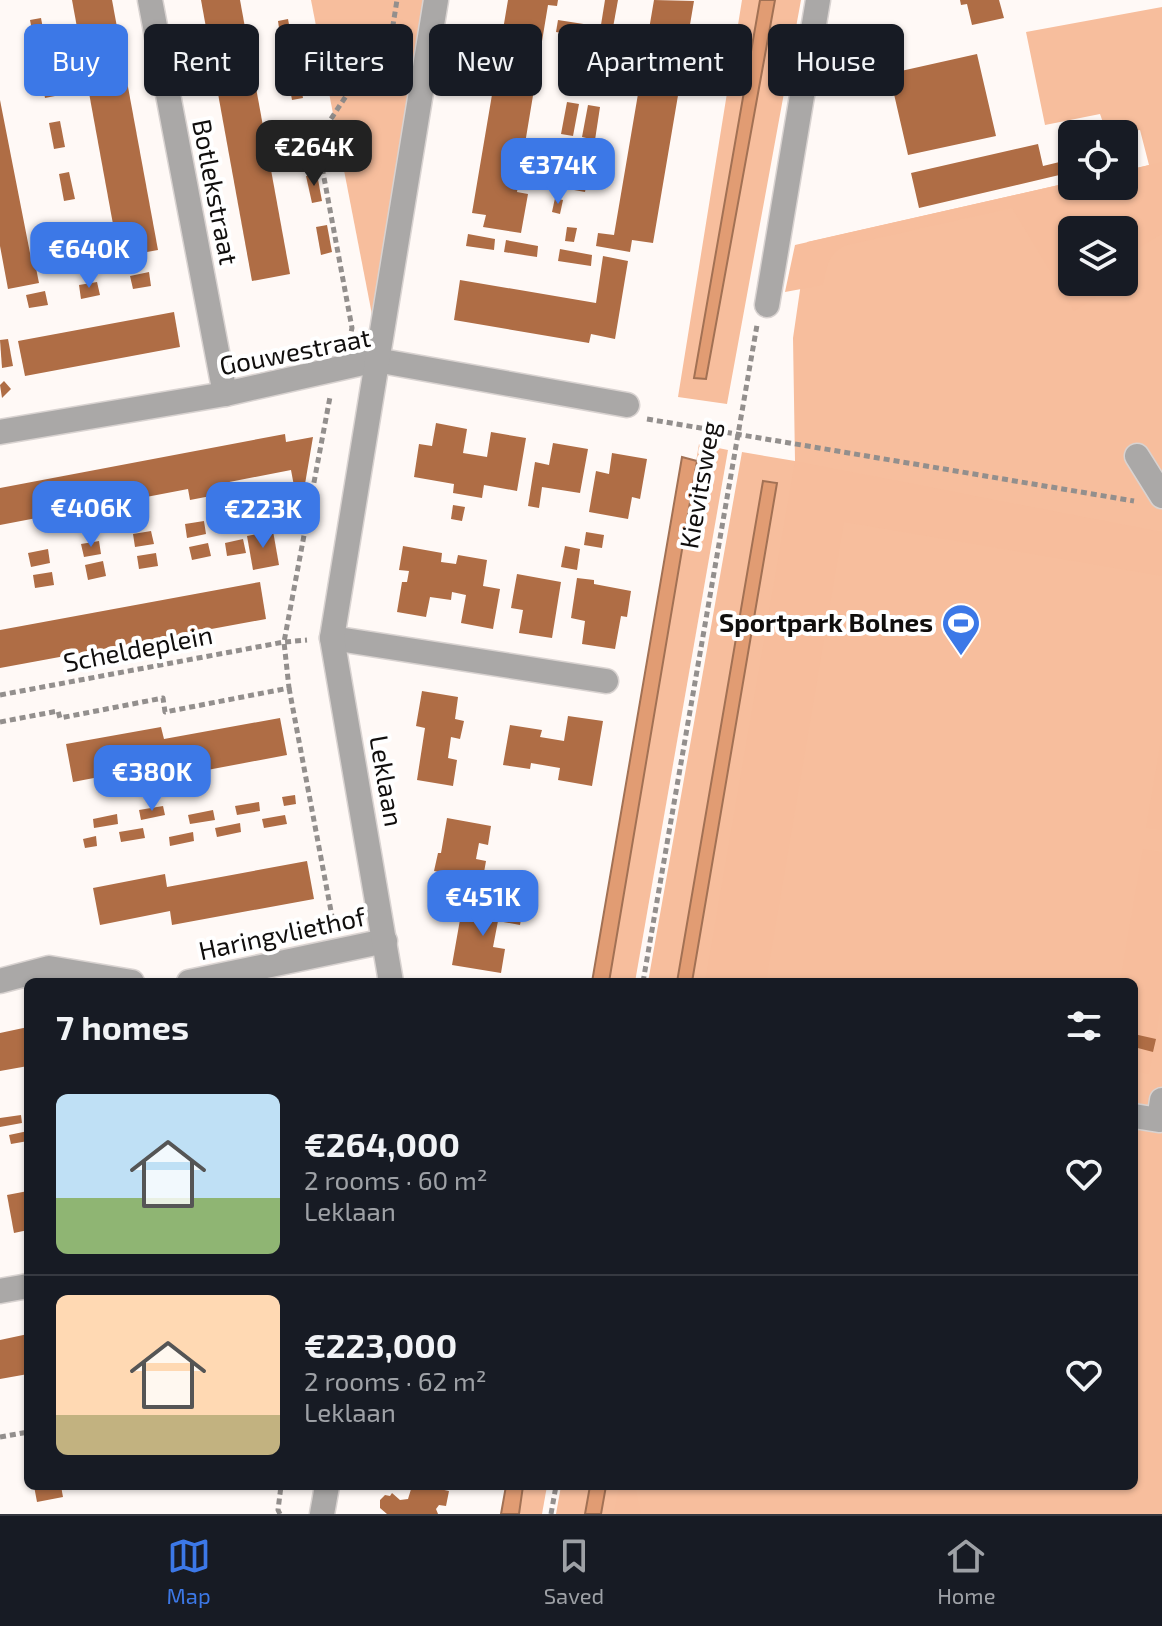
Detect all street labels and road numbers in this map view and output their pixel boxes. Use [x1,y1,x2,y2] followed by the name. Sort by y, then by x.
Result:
[187,116,246,267] street label: Botlekstraat
[217,321,373,380] street label: Gouwestraat
[672,419,725,551] street label: Kievitsweg
[61,618,215,677] street label: Scheldeplein
[364,733,411,829] street label: Leklaan
[195,900,369,965] street label: Haringvliethof

